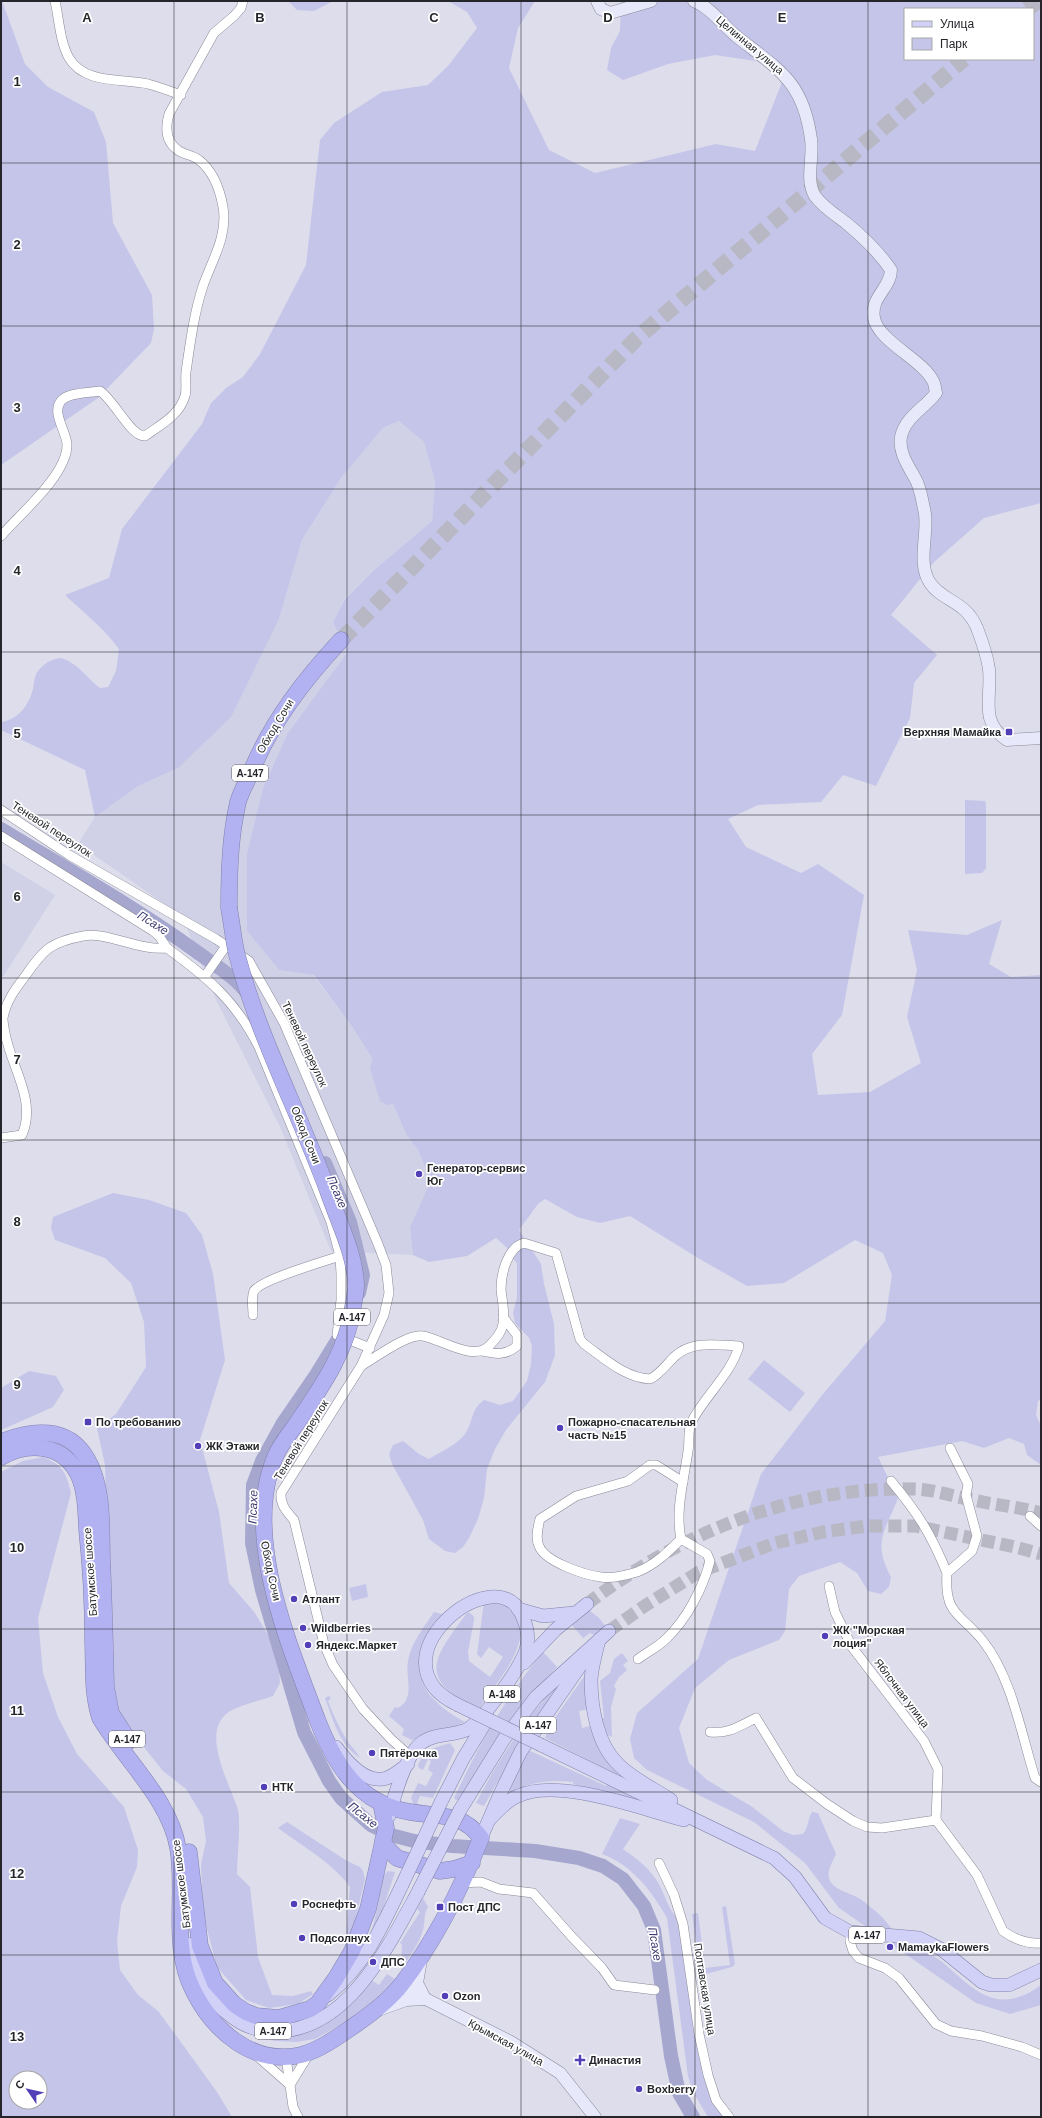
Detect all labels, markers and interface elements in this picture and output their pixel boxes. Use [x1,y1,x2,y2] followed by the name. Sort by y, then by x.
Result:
[904,8,1034,60] legend
[82,10,92,25] text: A
[255,10,265,25] text: B
[429,10,439,25] text: C
[603,10,613,25] text: D
[778,10,787,25] text: E
[714,13,787,77] street label: Целинная улица
[940,17,974,31] text: Улица
[940,37,968,51] text: Парк
[13,74,21,89] text: 1
[13,237,21,252] text: 2
[13,400,21,415] text: 3
[13,563,21,578] text: 4
[254,697,296,755] street label: Обход Сочи
[13,726,21,741] text: 5
[904,726,1002,738] place label: Верхняя Мамайка
[1004,727,1014,737] marker: Верхняя Мамайка
[232,765,268,781] road number: А-147
[10,799,94,859] street label: Теневой переулок
[13,889,21,904] text: 6
[135,908,171,938] water label: Псахе
[280,1000,330,1089] street label: Теневой переулок
[13,1052,21,1067] text: 7
[289,1105,323,1165] street label: Обход Сочи
[427,1162,525,1187] place label: Генератор-сервис Юг
[414,1169,424,1179] marker: Генератор-сервис Юг
[324,1174,350,1211] water label: Псахе
[13,1214,21,1229] text: 8
[334,1309,370,1325] road number: А-147
[13,1377,21,1392] text: 9
[271,1397,331,1482] street label: Теневой переулок
[96,1416,181,1428] place label: По требованию
[568,1416,696,1441] place label: Пожарно-спасательная часть №15
[83,1417,93,1427] marker: По требованию
[555,1423,565,1433] marker: Пожарно-спасательная часть №15
[205,1440,260,1452] place label: ЖК Этажи
[193,1441,203,1451] marker: ЖК Этажи
[245,1489,261,1524] water label: Псахе
[81,1527,99,1617] street label: Батумское шоссе
[10,1540,24,1555] text: 10
[259,1540,283,1602] street label: Обход Сочи
[302,1593,341,1605] place label: Атлант
[289,1594,299,1604] marker: Атлант
[311,1622,371,1634] place label: Wildberries
[298,1623,308,1633] marker: Wildberries
[832,1624,905,1649] place label: ЖК "Морская лоция"
[820,1631,830,1641] marker: ЖК "Морская лоция"
[316,1639,398,1651] place label: Яндекс.Маркет
[303,1640,313,1650] marker: Яндекс.Маркет
[872,1656,932,1731] street label: Яблочная улица
[484,1686,520,1702] road number: А-148
[10,1703,24,1718] text: 11
[520,1717,556,1733] road number: А-147
[109,1731,145,1747] road number: А-147
[380,1747,438,1759] place label: Пятёрочка
[367,1748,377,1758] marker: Пятёрочка
[272,1781,294,1793] place label: НТК
[259,1782,269,1792] marker: НТК
[345,1799,381,1831] water label: Псахе
[170,1839,192,1929] street label: Батумское шоссе
[10,1866,24,1881] text: 12
[302,1898,356,1910] place label: Роснефть
[289,1899,299,1909] marker: Роснефть
[448,1901,501,1913] place label: Пост ДПС
[435,1902,445,1912] marker: Пост ДПС
[645,1926,665,1962] water label: Псахе
[849,1927,885,1943] road number: А-147
[310,1932,371,1944] place label: Подсолнух
[297,1933,307,1943] marker: Подсолнух
[898,1941,989,1953] place label: MamaykaFlowers
[692,1942,718,2037] street label: Полтавская улица
[885,1942,895,1952] marker: MamaykaFlowers
[381,1956,405,1968] place label: ДПС
[368,1957,378,1967] marker: ДПС
[453,1990,481,2002] place label: Ozon
[440,1991,450,2001] marker: Ozon
[466,2016,546,2068] street label: Крымская улица
[255,2023,291,2039] road number: А-147
[10,2029,24,2044] text: 13
[574,2054,586,2066] marker: Династия
[589,2054,641,2066] place label: Династия
[8,2070,48,2110] north arrow
[13,2078,27,2091] text: С
[647,2083,696,2095] place label: Boxberry
[634,2084,644,2094] marker: Boxberry

